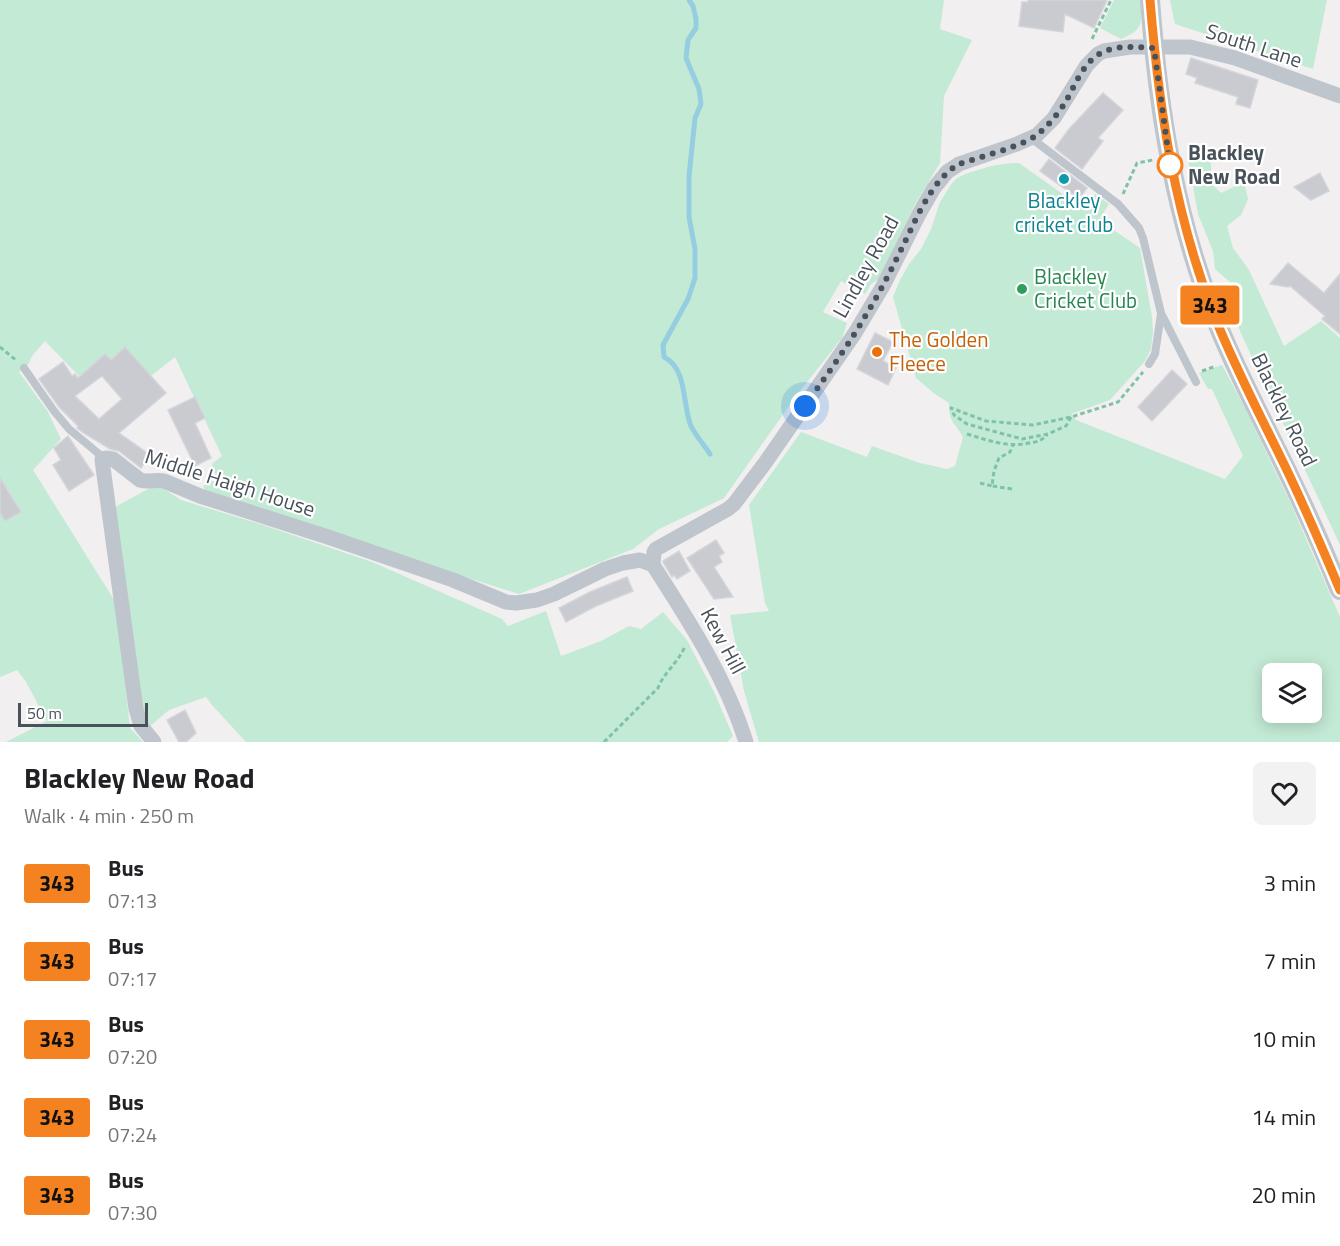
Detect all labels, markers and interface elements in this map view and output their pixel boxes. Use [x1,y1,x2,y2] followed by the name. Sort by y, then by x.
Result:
[1202,14,1307,76] street label: South Lane
[1188,136,1280,192] place label: Blackley New Road
[1157,152,1183,178] marker: Blackley New Road
[1057,172,1071,186] marker: Blackley cricket club
[1015,184,1113,240] place label: Blackley cricket club
[824,210,906,323] street label: Lindley Road
[1034,260,1137,316] place label: Blackley Cricket Club
[1015,282,1029,296] marker: Blackley Cricket Club
[1176,286,1244,324] line badge: 343
[1192,289,1228,321] text: 343
[889,323,988,379] place label: The Golden Fleece
[870,345,884,359] marker: The Golden Fleece
[1244,347,1326,472] street label: Blackley Road
[790,391,820,421] your location
[141,439,320,525] street label: Middle Haigh House
[693,602,755,679] street label: Kew Hill
[1262,663,1322,723] map controls
[1262,663,1322,723] button: layers
[18,700,148,728] scale bar
[27,701,62,725] text: 50 m
[24,756,255,799] text: Blackley New Road
[1253,762,1316,825] button: heart
[24,800,194,831] text: Walk · 4 min · 250 m
[108,851,144,885] text: Bus
[1264,866,1316,900] text: 3 min
[39,867,75,899] text: 343
[108,885,157,916] text: 07:13
[108,929,144,963] text: Bus
[1264,944,1316,978] text: 7 min
[39,945,75,977] text: 343
[108,963,157,994] text: 07:17
[108,1007,144,1041] text: Bus
[1251,1022,1316,1056] text: 10 min
[39,1023,75,1055] text: 343
[108,1041,157,1072] text: 07:20
[108,1085,144,1119] text: Bus
[1251,1100,1316,1134] text: 14 min
[39,1101,75,1133] text: 343
[108,1119,157,1150] text: 07:24
[108,1163,144,1197] text: Bus
[1251,1178,1316,1212] text: 20 min
[39,1179,75,1211] text: 343
[108,1197,157,1228] text: 07:30

